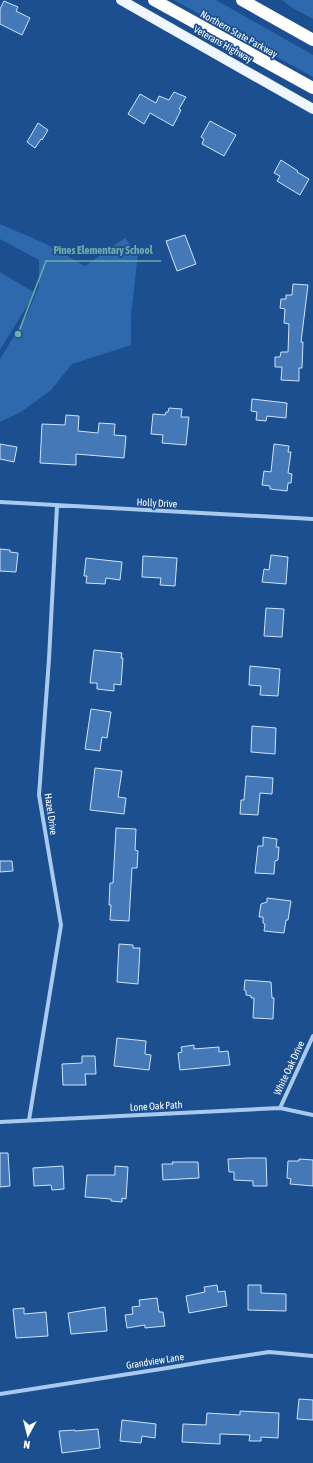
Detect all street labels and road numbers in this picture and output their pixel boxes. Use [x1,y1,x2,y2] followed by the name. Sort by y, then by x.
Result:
[198,8,280,60] street label: Northern State Parkway
[192,23,254,65] street label: Veterans Highway
[136,496,178,510] street label: Holly Drive
[43,792,59,836] street label: Hazel Drive
[272,1039,307,1097] street label: White Oak Drive
[129,1099,183,1113] street label: Lone Oak Path
[125,1351,185,1371] street label: Grandview Lane

